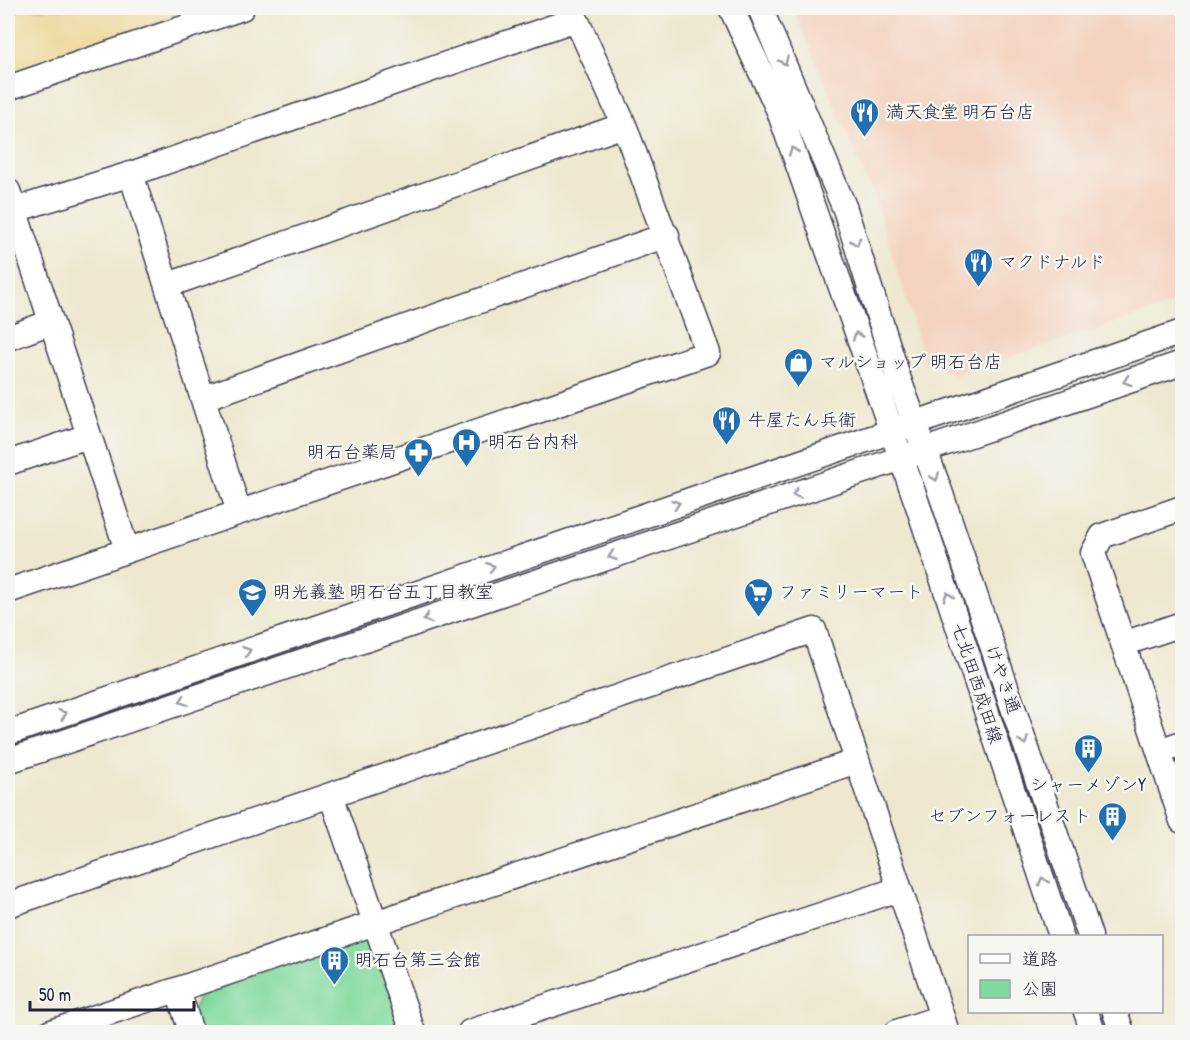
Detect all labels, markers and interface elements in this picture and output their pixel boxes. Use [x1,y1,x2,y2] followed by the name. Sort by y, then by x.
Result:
[777,54,789,65] one-way arrow
[849,96,881,138] restaurant icon: 満天食堂 明石台店
[886,99,1034,124] place label: 満天食堂 明石台店
[788,147,801,157] one-way arrow
[849,236,861,247] one-way arrow
[962,246,994,288] restaurant icon: マクドナルド
[999,249,1106,274] place label: マクドナルド
[851,331,864,342] one-way arrow
[782,346,814,388] shop icon: マルショップ 明石台店
[819,349,1002,374] place label: マルショップ 明石台店
[1122,374,1133,386] one-way arrow
[711,404,743,446] restaurant icon: 牛屋たん兵衛
[748,407,856,432] place label: 牛屋たん兵衛
[451,426,483,468] hospital icon: 明石台内科
[488,429,578,454] place label: 明石台内科
[402,436,434,478] pharmacy icon: 明石台薬局
[307,439,397,464] place label: 明石台薬局
[928,471,940,482] one-way arrow
[791,486,802,499] one-way arrow
[670,499,681,511] one-way arrow
[607,549,618,562] one-way arrow
[486,562,496,574] one-way arrow
[236,576,268,618] school or university icon: 明光義塾 明石台五丁目教室
[742,576,774,618] supermarket icon: ファミリーマート
[273,579,493,604] place label: 明光義塾 明石台五丁目教室
[779,579,923,604] place label: ファミリーマート
[943,591,955,602] one-way arrow
[422,611,433,624] one-way arrow
[946,619,1009,747] street label: 七北田西成田線
[980,641,1027,717] street label: けやき通
[241,645,252,658] one-way arrow
[178,694,189,707] one-way arrow
[57,708,68,721] one-way arrow
[1072,732,1104,774] building icon: シャーメゾンY
[1017,735,1029,746] one-way arrow
[1030,772,1146,797] place label: シャーメゾンY
[1096,800,1128,842] building icon: セブンフォーレスト
[928,803,1091,828] place label: セブンフォーレスト
[1037,876,1050,887] one-way arrow
[968,935,1163,1013] legend
[318,944,350,986] building icon: 明石台第三会館
[1022,946,1058,971] text: 道路
[355,947,481,972] place label: 明石台第三会館
[30,974,194,1012] scale bar
[1022,976,1058,1001] text: 公園
[39,982,71,1007] text: 50 m

